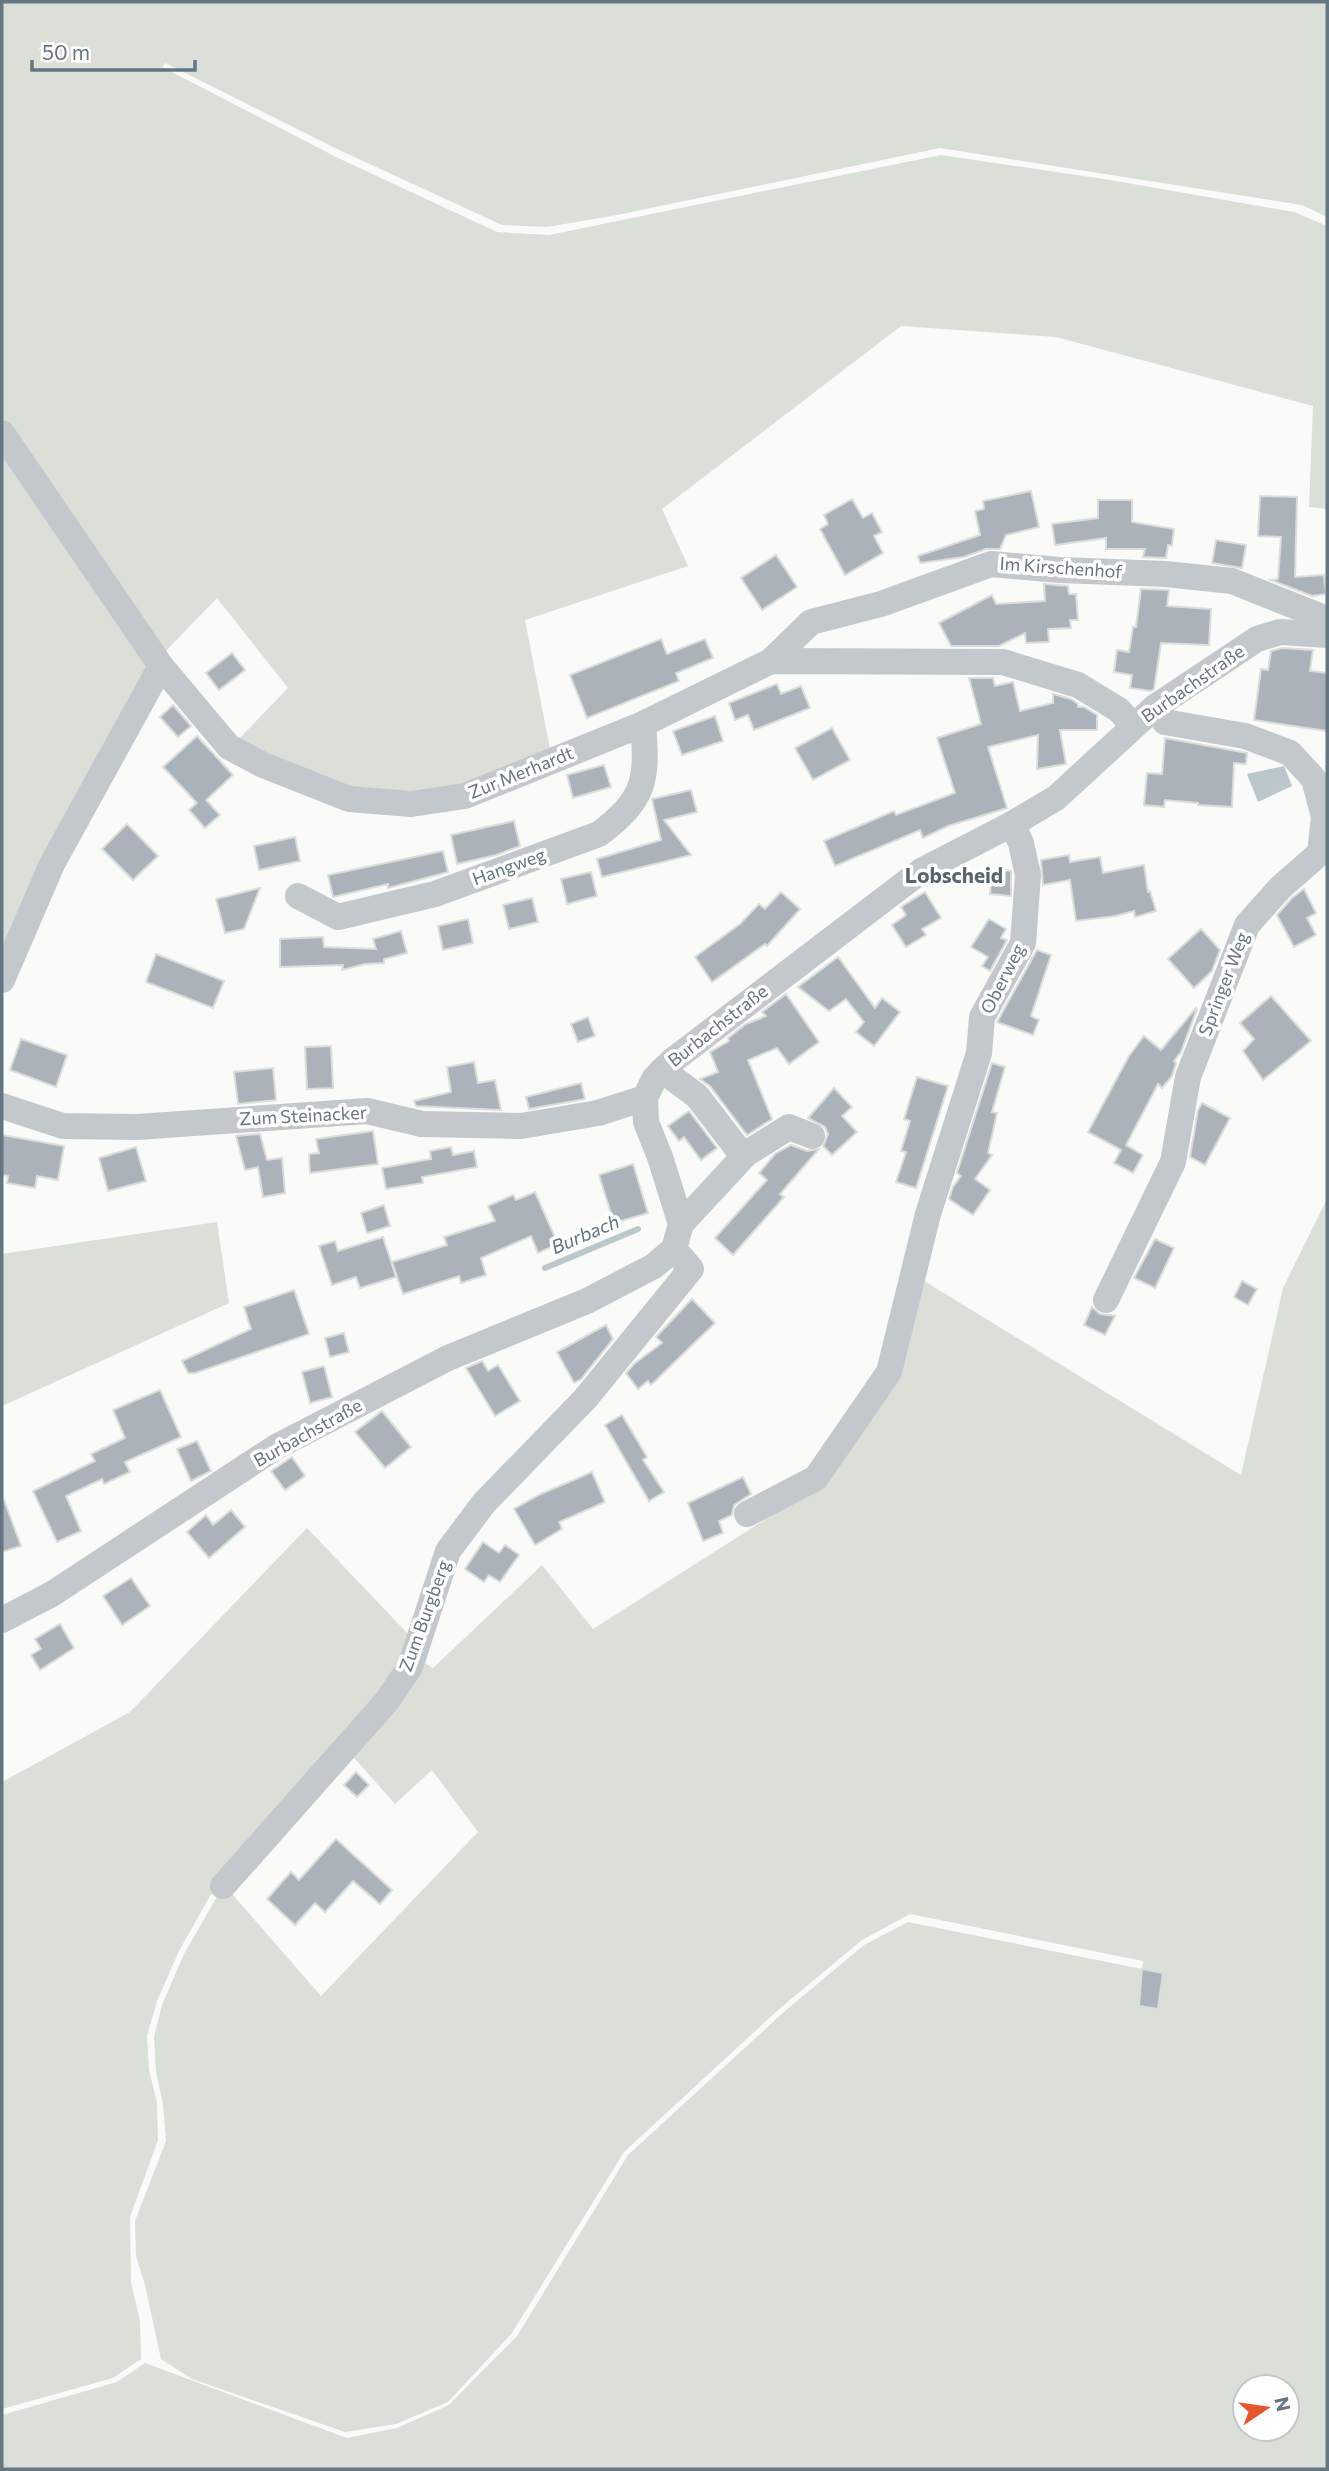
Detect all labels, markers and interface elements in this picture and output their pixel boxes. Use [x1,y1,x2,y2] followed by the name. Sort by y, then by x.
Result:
[32,28,194,72] scale bar
[42,39,90,64] text: 50 m
[999,552,1124,582] street label: Im Kirschenhof
[1137,640,1248,727] street label: Burbachstraße
[465,741,576,803] street label: Zur Merhardt
[469,843,549,889] street label: Hangweg
[905,862,1003,887] district label: Lobscheid
[1193,928,1253,1039] street label: Springer Weg
[975,940,1029,1017] street label: Oberweg
[663,979,772,1071] street label: Burbachstraße
[239,1101,367,1129] street label: Zum Steinacker
[547,1209,622,1258] water label: Burbach
[249,1393,366,1471] street label: Burbachstraße
[394,1557,454,1674] street label: Zum Burgberg
[1231,2373,1301,2443] north arrow
[1270,2395,1296,2414] text: N

